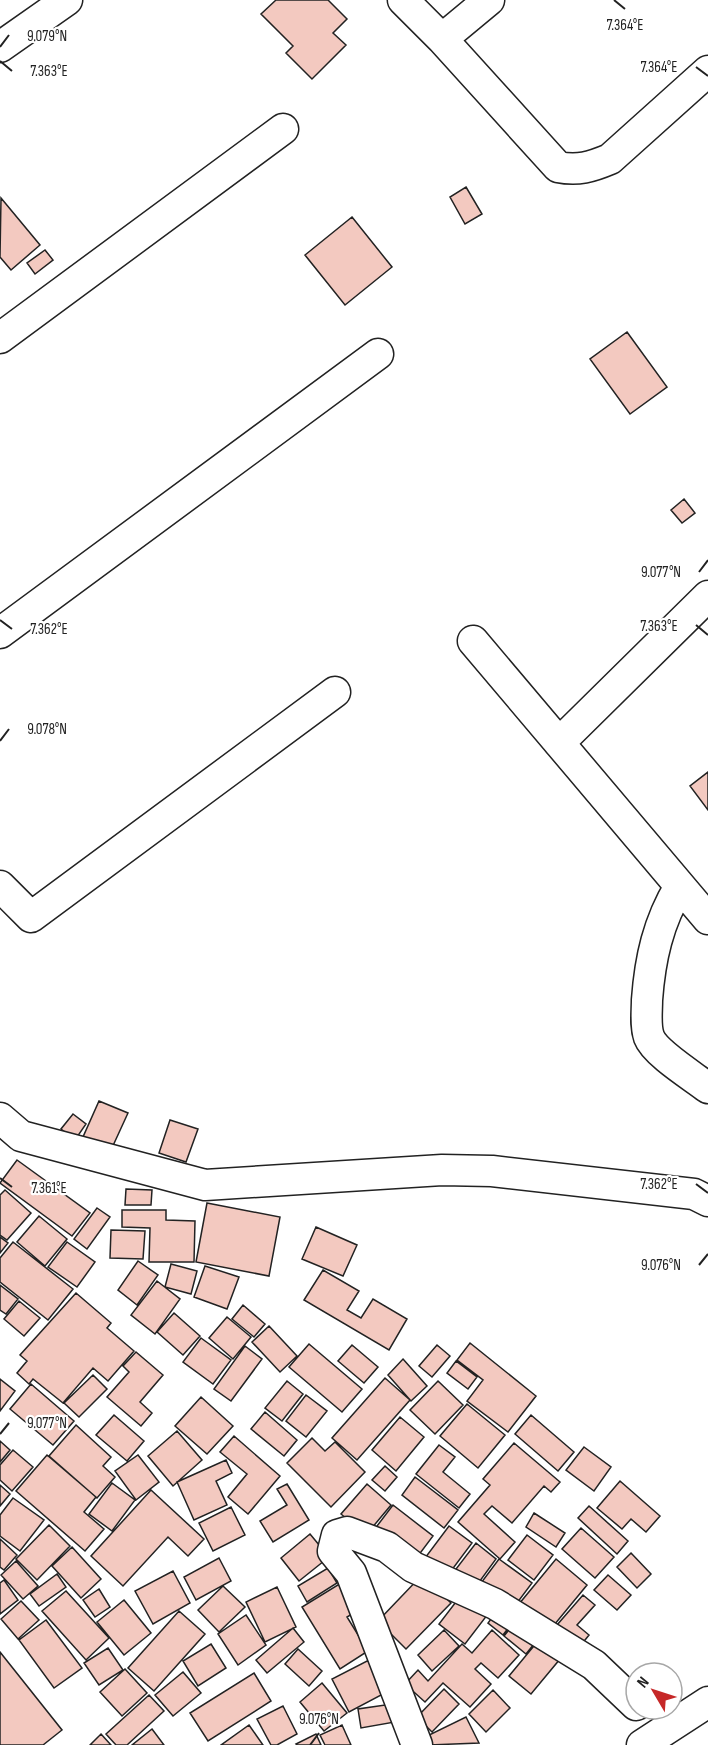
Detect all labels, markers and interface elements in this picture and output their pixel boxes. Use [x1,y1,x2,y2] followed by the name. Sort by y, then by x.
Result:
[607,16,643,35] text: 7.364°E
[27,27,67,46] text: 9.079°N
[641,58,677,77] text: 7.364°E
[30,62,68,81] text: 7.363°E
[641,563,681,582] text: 9.077°N
[640,617,678,636] text: 7.363°E
[30,620,68,639] text: 7.362°E
[27,720,67,739] text: 9.078°N
[640,1175,678,1194] text: 7.362°E
[31,1179,67,1198] text: 7.361°E
[641,1256,681,1275] text: 9.076°N
[27,1414,67,1433] text: 9.077°N
[624,1661,684,1721] north arrow
[633,1673,654,1692] text: N
[299,1710,339,1729] text: 9.076°N

